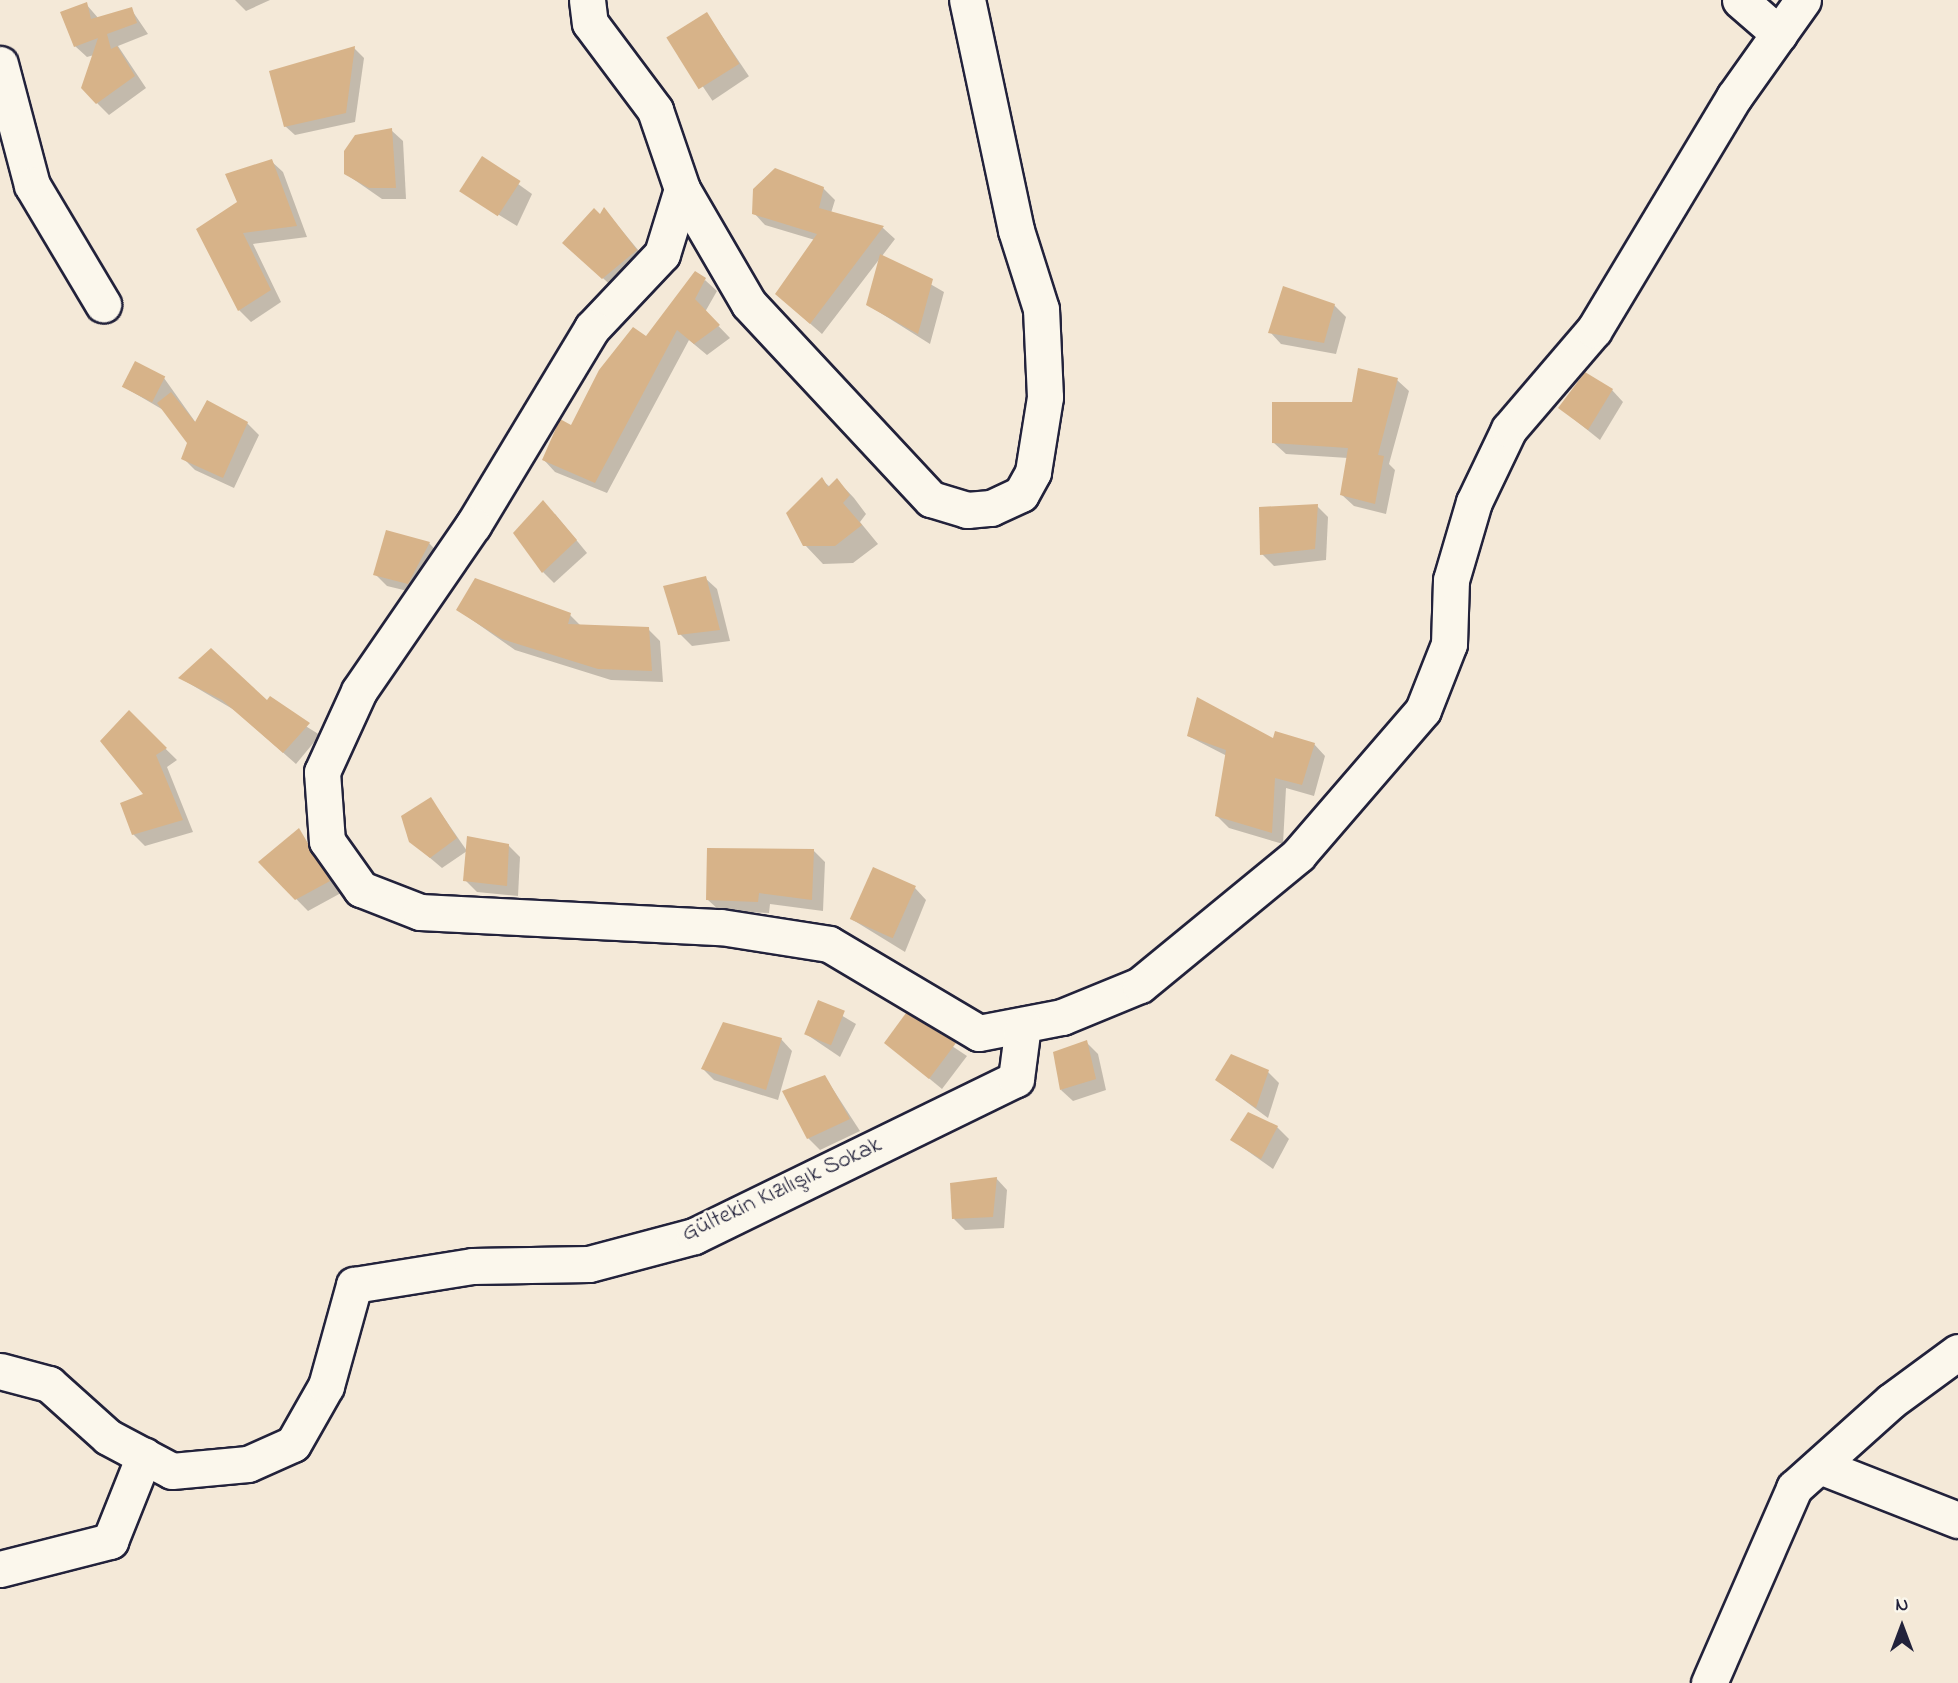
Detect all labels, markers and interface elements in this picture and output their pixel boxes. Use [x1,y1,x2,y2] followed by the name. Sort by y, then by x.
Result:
[678,1131,886,1249] street label: Gültekin Kızılışık Sokak
[1867,1592,1937,1662] north arrow
[1896,1592,1908,1619] text: N

